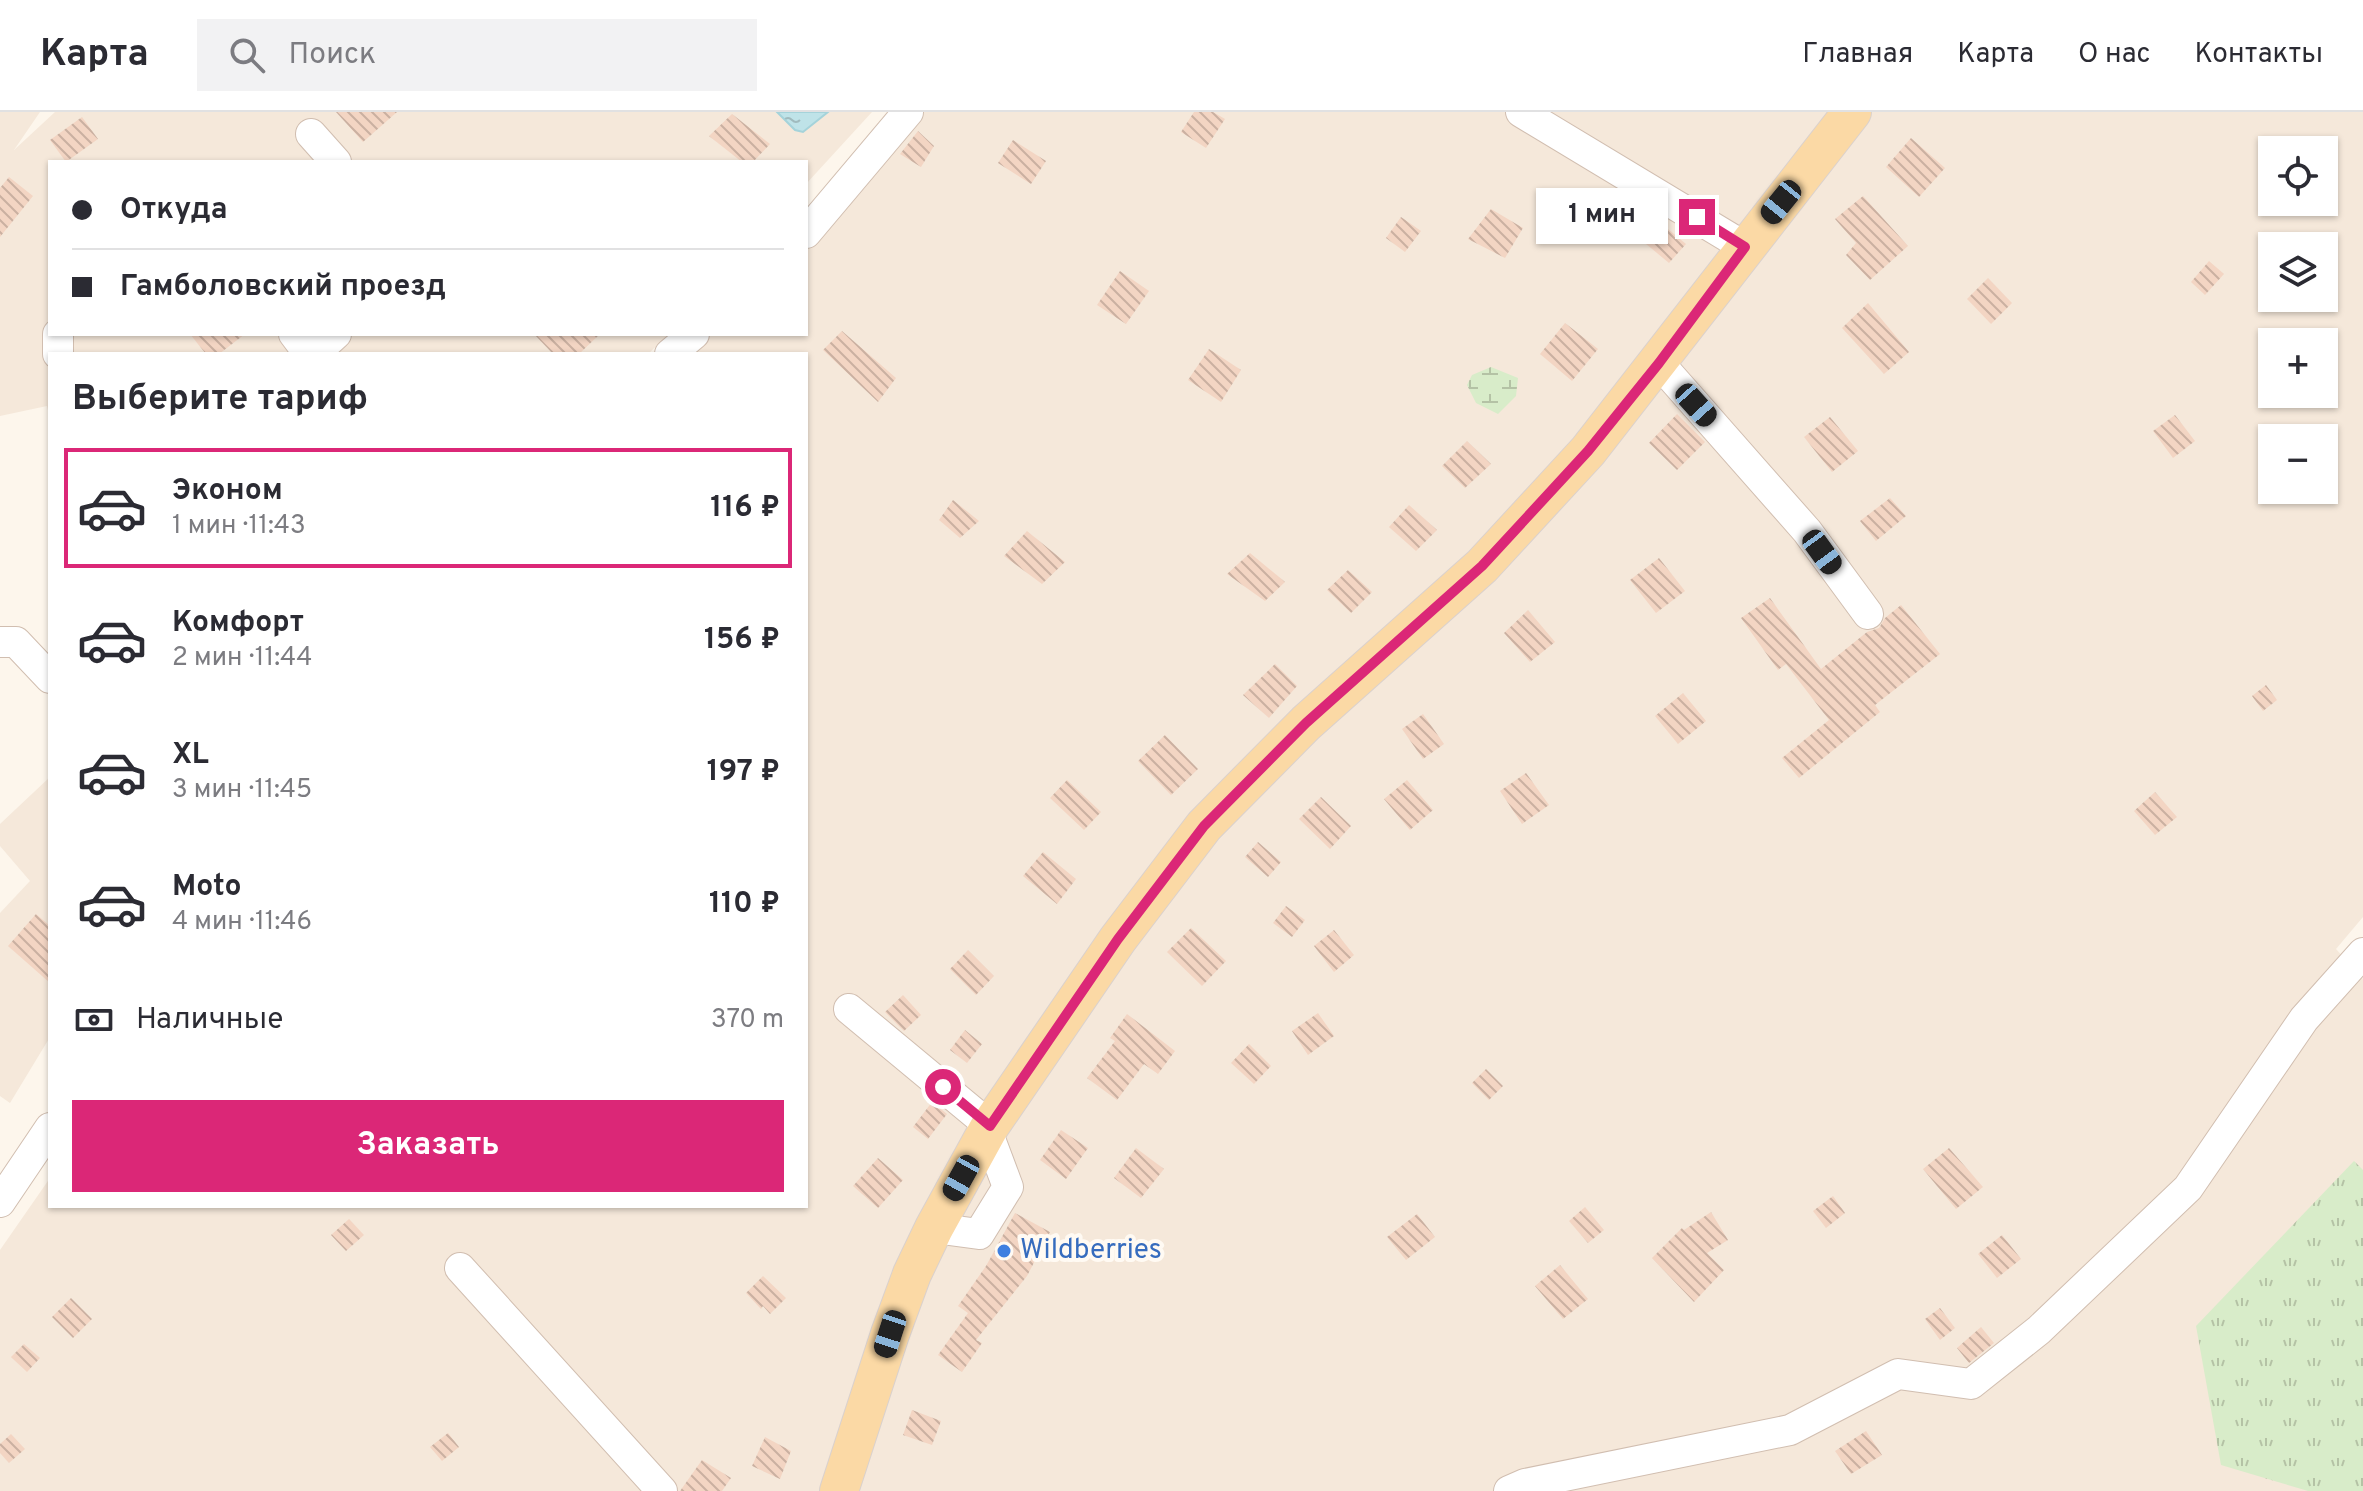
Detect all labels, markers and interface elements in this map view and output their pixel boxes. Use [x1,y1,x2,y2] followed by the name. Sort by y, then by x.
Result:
[197,19,757,91] search box
[40,31,149,80] text: Карта
[225,33,269,77] icon: search
[289,37,376,74] text: Поиск
[1802,37,1913,73] text: Главная
[1957,37,2034,73] text: Карта
[2078,37,2151,73] text: О нас
[2195,37,2323,73] text: Контакты
[2258,136,2338,504] map controls
[2258,136,2338,216] button: locate
[1757,176,1805,228] car
[1537,189,1669,245] callout: 1 мин
[120,192,228,229] text: Откуда
[1568,199,1636,232] text: 1 мин
[1679,199,1715,235] route end
[2258,232,2338,312] button: layers
[120,269,446,306] text: Гамболовский проезд
[2258,328,2338,408] button: +
[72,377,368,423] text: Выберите тариф
[1671,379,1721,431] car
[2258,424,2338,504] button: −
[76,472,148,544] icon: car
[172,473,283,510] text: Эконом
[710,490,780,527] text: 116 ₽
[172,510,306,543] text: 1 мин · 11:43
[1798,526,1846,578] car
[76,604,148,676] icon: car
[172,605,304,642] text: Комфорт
[704,622,780,659] text: 156 ₽
[172,642,312,675] text: 2 мин · 11:44
[76,736,148,808] icon: car
[172,737,209,774] text: XL
[707,754,780,791] text: 197 ₽
[172,774,312,807] text: 3 мин · 11:45
[76,868,148,940] icon: car
[172,869,242,906] text: Moto
[709,886,780,923] text: 110 ₽
[172,906,312,939] text: 4 мин · 11:46
[72,998,116,1042] icon: cash
[136,1002,283,1039] text: Наличные
[711,1004,784,1037] text: 370 m
[925,1069,961,1105] route start
[72,1100,784,1192] button: Заказать
[939,1151,983,1205] car
[1020,1233,1162,1269] place label: Wildberries
[995,1242,1013,1260] marker: Wildberries
[871,1307,909,1361] car

